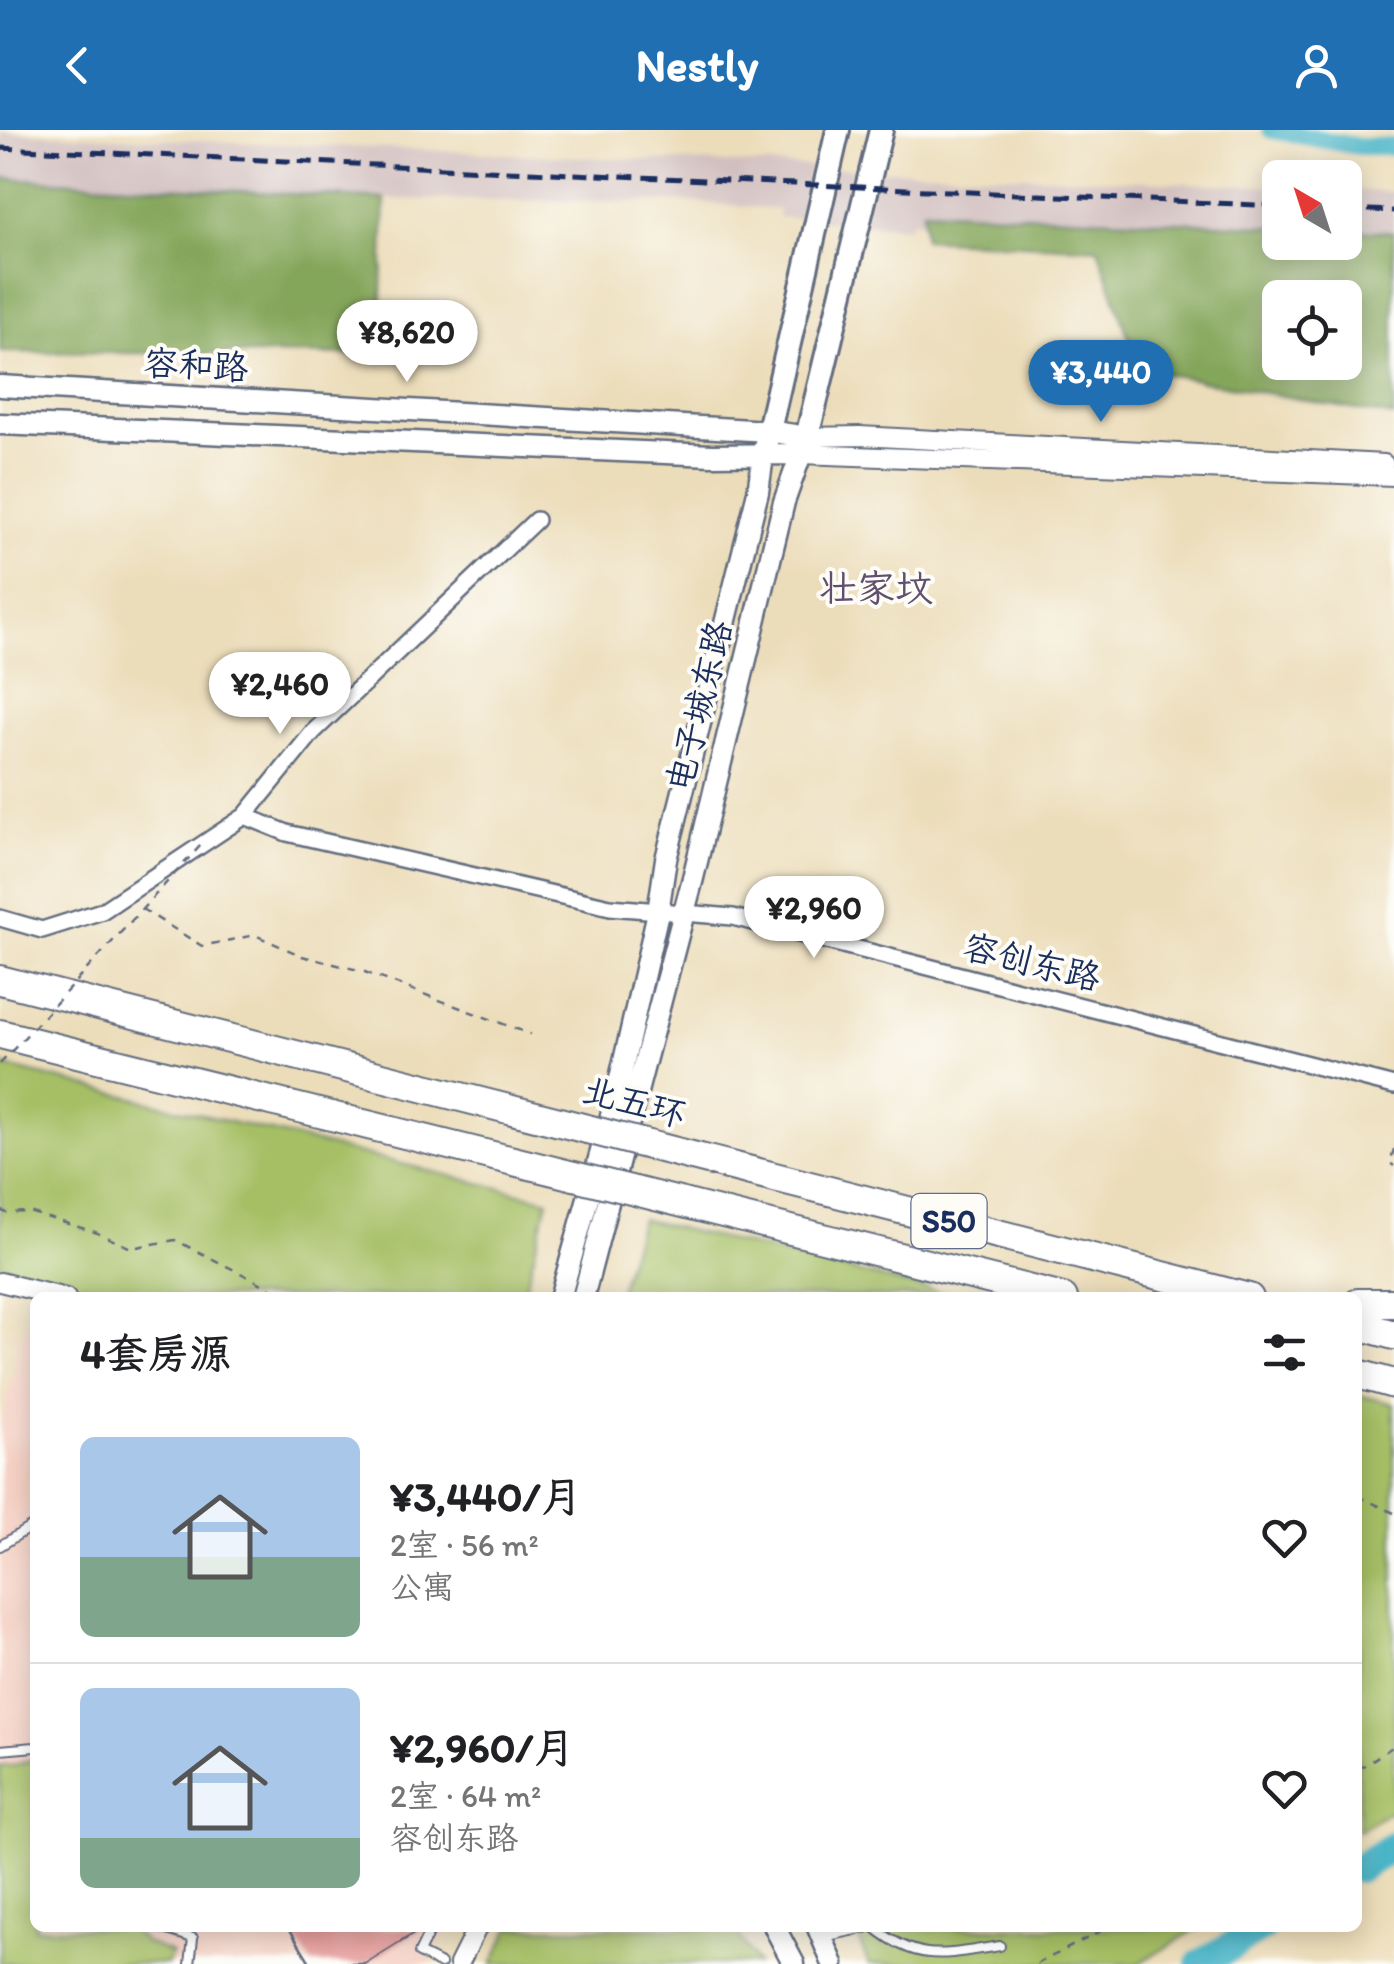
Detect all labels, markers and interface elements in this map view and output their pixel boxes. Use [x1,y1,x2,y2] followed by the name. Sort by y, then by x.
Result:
[50,38,105,93] icon: back
[636,38,758,92] text: Nestly
[1289,38,1344,93] icon: person
[1262,160,1362,260] north arrow
[1262,160,1362,380] map controls
[1262,280,1362,380] button: locate
[326,300,488,385] pin: ¥8,620
[359,313,455,351] text: ¥8,620
[1020,340,1182,425] pin: ¥3,440
[142,341,250,389] street label: 容和路
[1050,353,1152,391] text: ¥3,440
[819,565,933,611] district label: 壮家坟
[657,616,741,796] street label: 电子城东路
[199,652,361,737] pin: ¥2,460
[231,665,329,703] text: ¥2,460
[733,876,895,961] pin: ¥2,960
[766,889,862,927] text: ¥2,960
[959,925,1105,999] street label: 容创东路
[578,1068,690,1136] street label: 北五环
[912,1194,986,1248] road number: S50
[1257,1325,1312,1380] icon: filters
[80,1328,231,1379] text: 4套房源
[390,1471,582,1522] text: ¥3,440/月
[160,1477,280,1597] icon: home
[1257,1510,1312,1565] icon: heart
[390,1526,539,1564] text: 2室 · 56 m²
[390,1568,454,1606] text: 公寓
[390,1722,575,1773] text: ¥2,960/月
[160,1728,280,1848] icon: home
[1257,1761,1312,1816] icon: heart
[390,1777,541,1815] text: 2室 · 64 m²
[390,1819,518,1857] text: 容创东路

